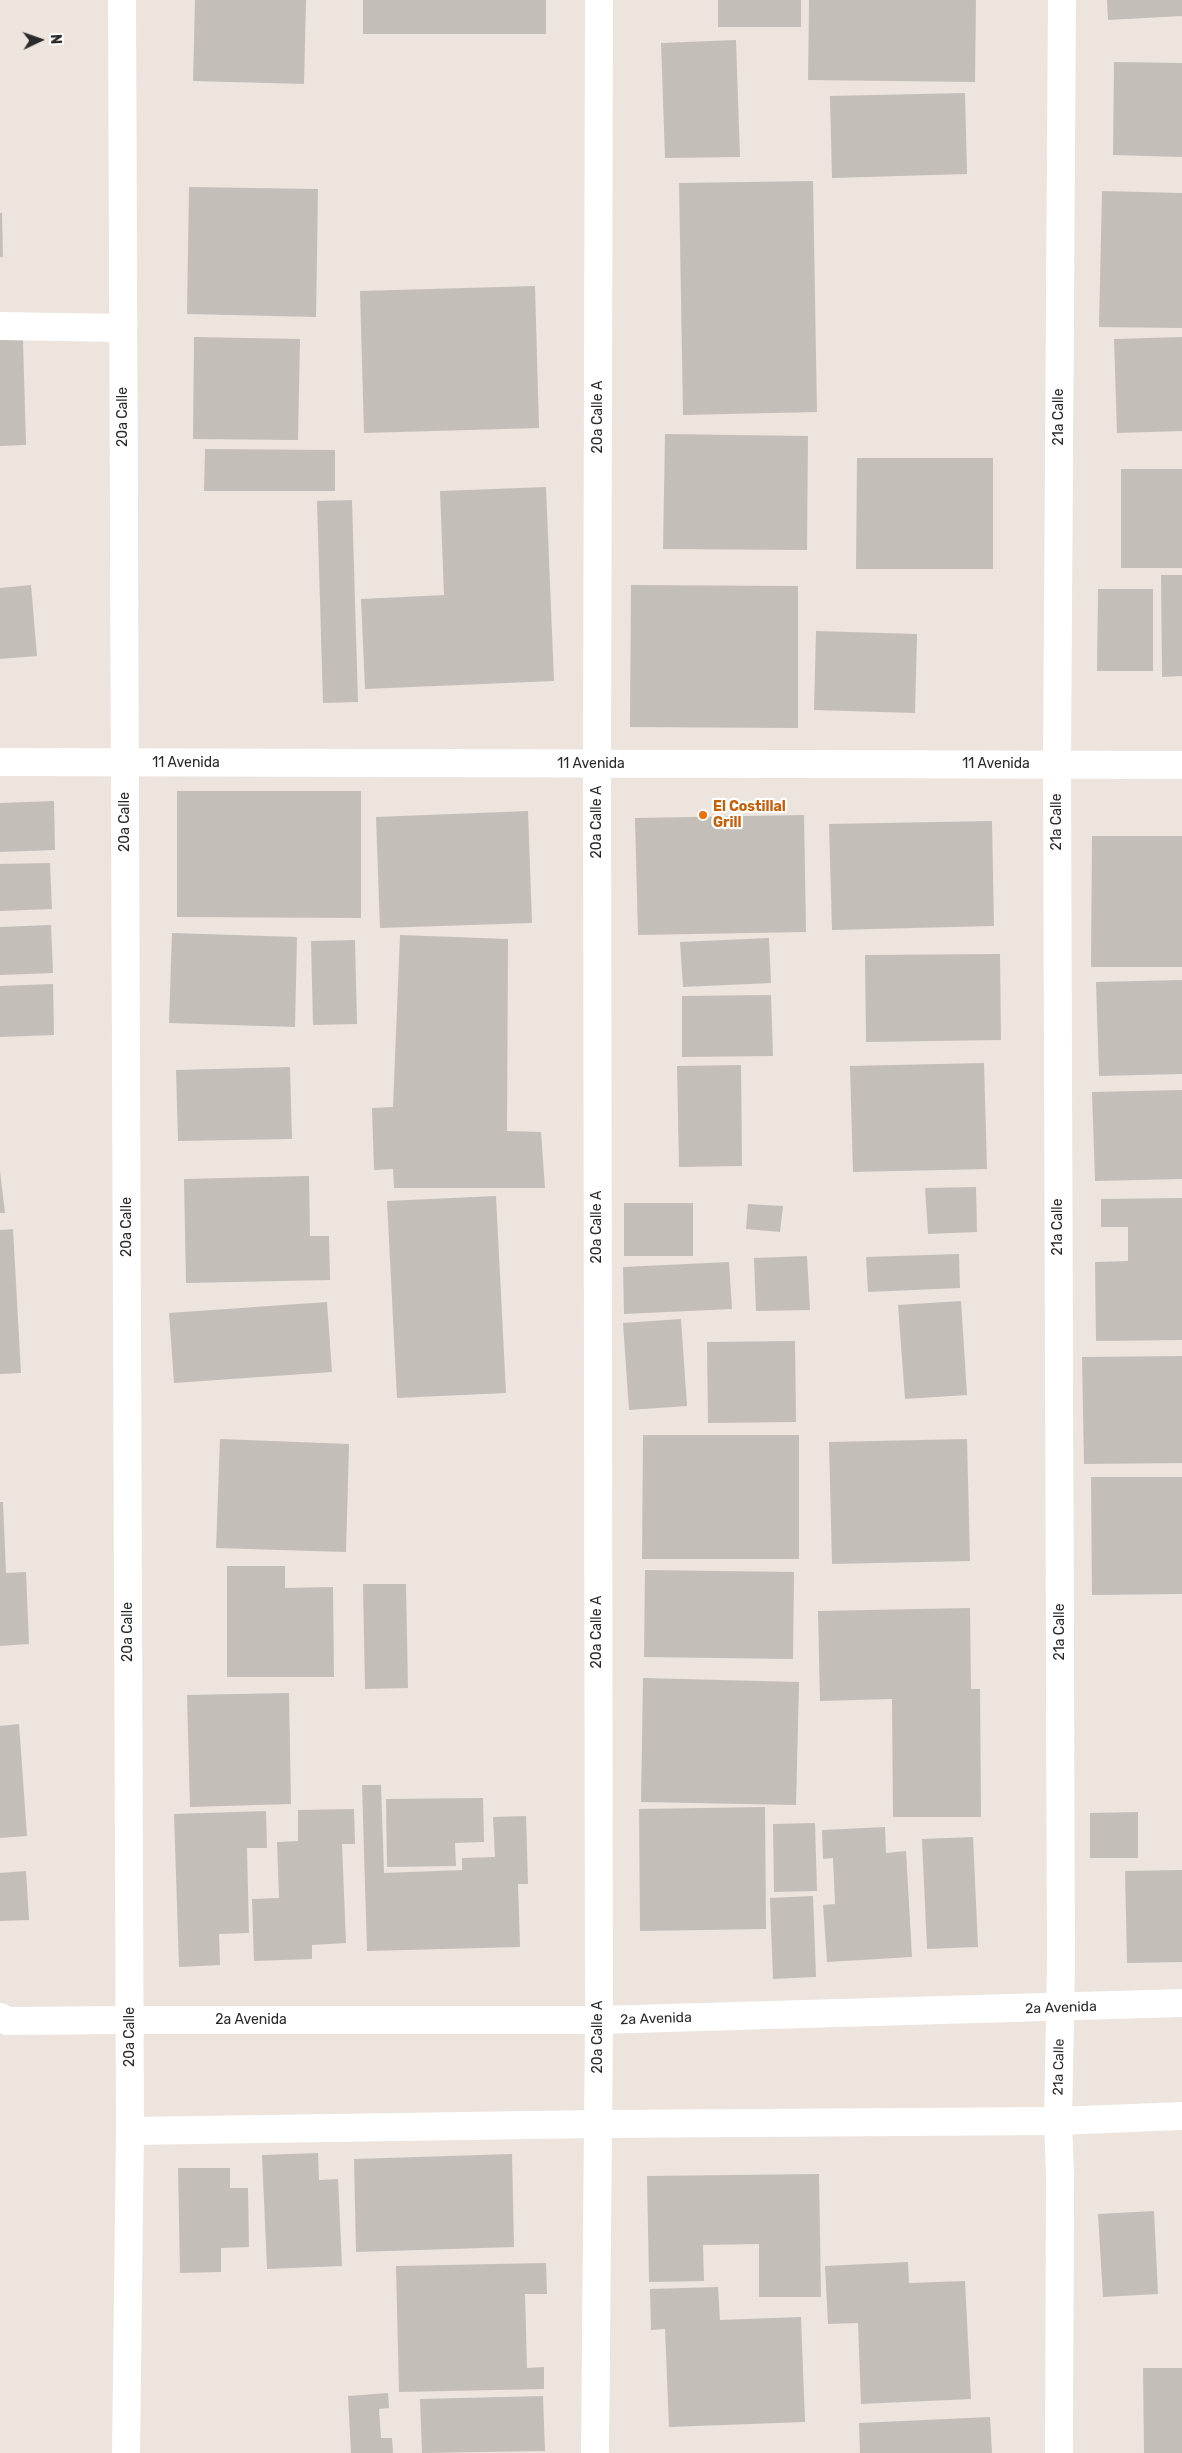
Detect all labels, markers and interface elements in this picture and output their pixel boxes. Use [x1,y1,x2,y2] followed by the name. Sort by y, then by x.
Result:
[15,15,65,65] north arrow
[47,34,64,45] text: N
[590,381,606,453] street label: 20a Calle A
[115,387,131,447] street label: 20a Calle
[1051,388,1067,446] street label: 21a Calle
[152,755,220,771] street label: 11 Avenida
[557,756,625,772] street label: 11 Avenida
[962,756,1030,772] street label: 11 Avenida
[589,786,605,858] street label: 20a Calle A
[117,792,133,852] street label: 20a Calle
[1049,793,1065,851] street label: 21a Calle
[713,799,786,832] place label: El Costillal Grill
[697,809,709,821] marker: El Costillal Grill
[589,1191,605,1263] street label: 20a Calle A
[119,1197,135,1257] street label: 20a Calle
[1050,1198,1066,1256] street label: 21a Calle
[589,1596,605,1668] street label: 20a Calle A
[120,1602,136,1662] street label: 20a Calle
[1052,1603,1068,1661] street label: 21a Calle
[1025,1998,1097,2018] street label: 2a Avenida
[590,2001,606,2073] street label: 20a Calle A
[122,2007,138,2067] street label: 20a Calle
[620,2009,692,2029] street label: 2a Avenida
[215,2012,287,2028] street label: 2a Avenida
[1050,2038,1068,2096] street label: 21a Calle

